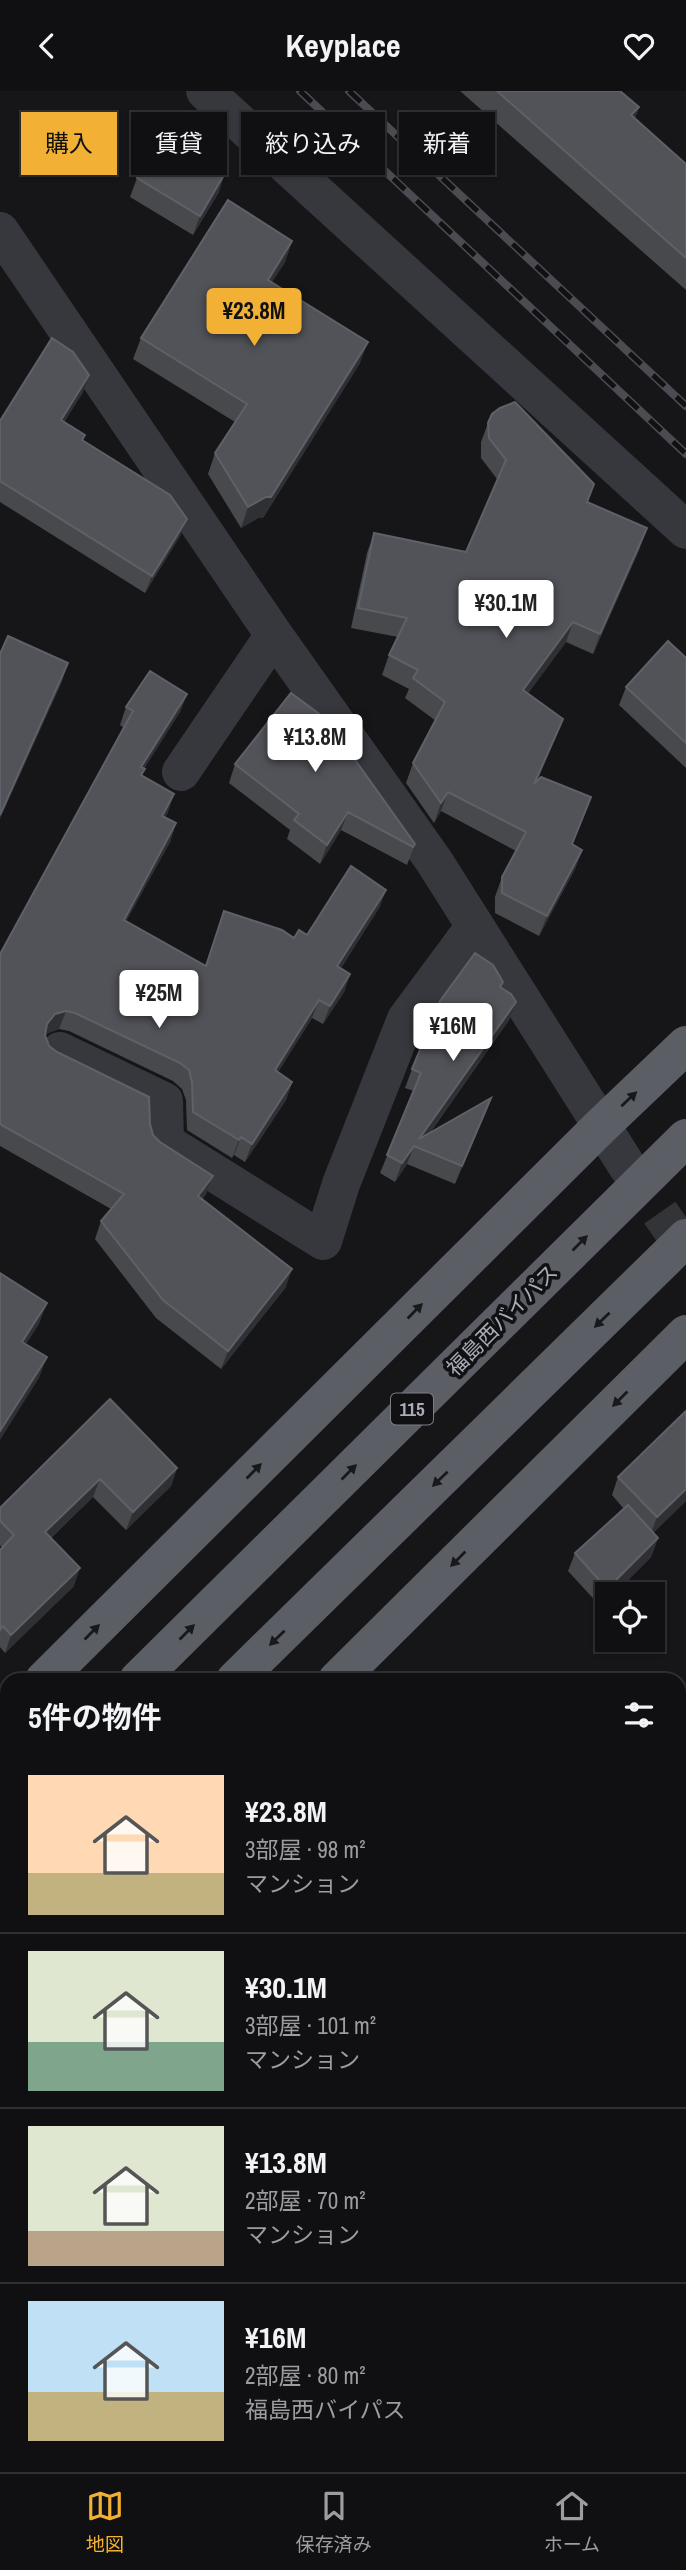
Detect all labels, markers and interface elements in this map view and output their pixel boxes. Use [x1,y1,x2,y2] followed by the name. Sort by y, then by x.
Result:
[285,24,401,67] text: Keyplace
[28,27,66,65] icon: back
[620,27,658,65] icon: heart
[21,112,117,175] chip: 購入
[131,112,227,175] chip: 賃貸
[241,112,385,175] chip: 絞り込み
[399,112,495,175] chip: 新着
[197,289,311,348] pin: ¥23.8M
[223,295,285,326] text: ¥23.8M
[449,581,563,640] pin: ¥30.1M
[475,587,537,618] text: ¥30.1M
[258,715,372,774] pin: ¥13.8M
[284,721,346,752] text: ¥13.8M
[118,971,200,1030] pin: ¥25M
[135,977,183,1008] text: ¥25M
[412,1003,494,1063] pin: ¥16M
[429,1010,477,1041] text: ¥16M
[620,1092,637,1108] one-way arrow
[572,1235,588,1251] one-way arrow
[440,1258,564,1382] street label: 福島西バイパス
[407,1303,423,1319] one-way arrow
[595,1311,611,1328] one-way arrow
[612,1391,629,1407] one-way arrow
[391,1393,433,1425] road number: 115
[245,1463,262,1480] one-way arrow
[340,1464,356,1481] one-way arrow
[432,1471,449,1487] one-way arrow
[450,1551,467,1568] one-way arrow
[595,1582,665,1652] map controls
[595,1582,665,1652] button: locate
[84,1624,100,1641] one-way arrow
[179,1624,195,1640] one-way arrow
[269,1630,286,1647] one-way arrow
[620,1696,658,1734] icon: filters
[28,1697,162,1737] text: 5件の物件
[245,1791,327,1831] text: ¥23.8M
[84,1803,168,1887] icon: home
[245,1834,365,1865] text: 3部屋 · 98 m²
[245,1868,360,1899] text: マンション
[245,1967,327,2007] text: ¥30.1M
[84,1979,168,2063] icon: home
[245,2010,376,2041] text: 3部屋 · 101 m²
[245,2044,360,2075] text: マンション
[245,2142,327,2182] text: ¥13.8M
[84,2154,168,2238] icon: home
[245,2185,365,2216] text: 2部屋 · 70 m²
[245,2219,360,2250] text: マンション
[245,2317,307,2357] text: ¥16M
[84,2329,168,2413] icon: home
[245,2360,365,2391] text: 2部屋 · 80 m²
[245,2394,406,2425] text: 福島西バイパス
[86,2487,124,2557] tab: 地図
[296,2487,372,2557] tab: 保存済み
[544,2487,600,2557] tab: ホーム

